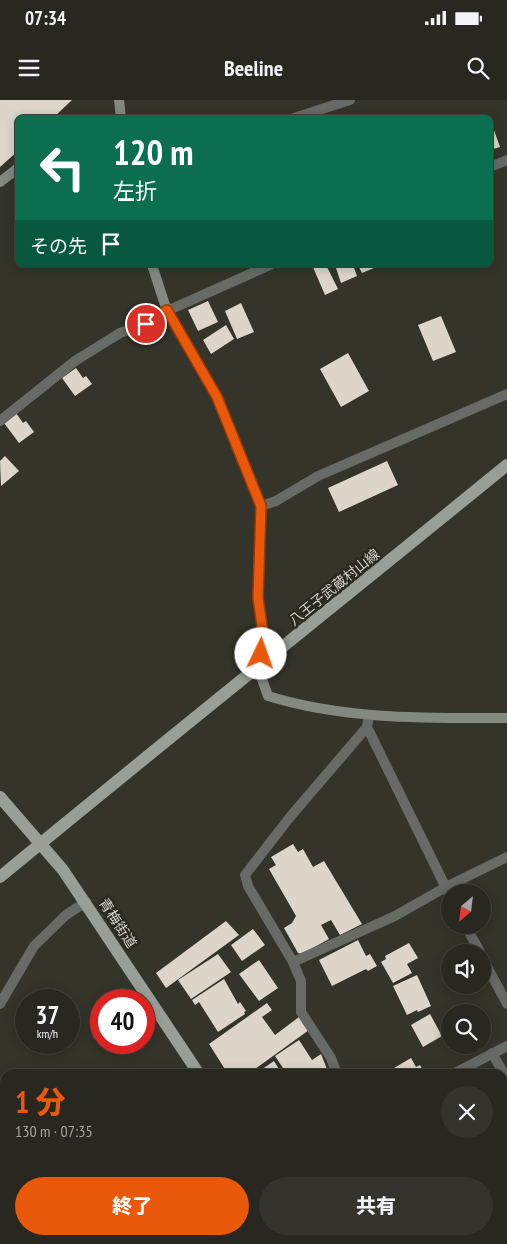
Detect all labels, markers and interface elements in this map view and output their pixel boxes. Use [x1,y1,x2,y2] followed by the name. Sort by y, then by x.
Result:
[25,6,66,30] text: 07:34
[15,54,43,82] icon: menu
[224,54,283,82] text: Beeline
[464,54,492,82] icon: search
[113,129,194,175] text: 120 m
[30,135,95,200] icon: left
[113,177,157,205] text: 左折
[97,230,125,258] icon: arrive
[30,234,87,258] text: その先
[125,303,167,345] pin
[132,310,160,338] icon: arrive
[285,545,383,629] street label: 八王子武蔵村山線
[234,627,286,679] position arrow
[441,884,491,934] north arrow
[441,884,491,1054] map controls
[95,895,141,951] street label: 青梅街道
[441,944,491,994] button: sound
[90,989,155,1054] speed limit sign: 40
[36,999,59,1031] text: 37
[441,1004,491,1054] button: search
[37,1026,58,1041] text: km/h
[15,1082,66,1121] text: 1 分
[441,1086,493,1138] button: close
[15,1121,93,1141] text: 130 m · 07:35
[15,1177,249,1235] button: 終了
[259,1177,493,1235] button: 共有

